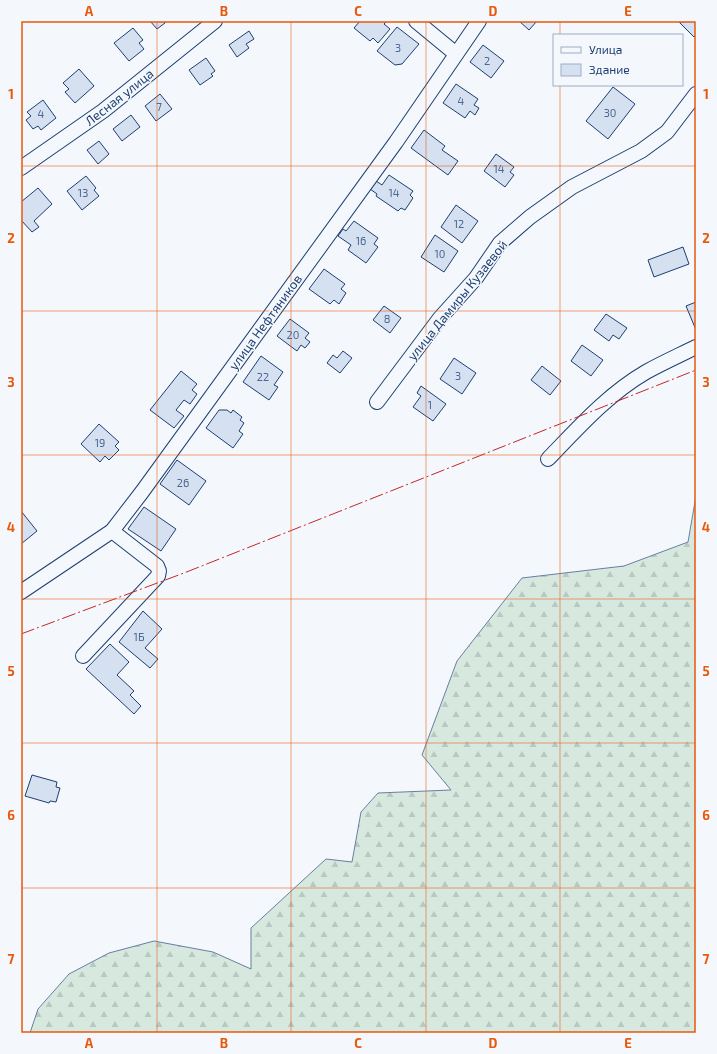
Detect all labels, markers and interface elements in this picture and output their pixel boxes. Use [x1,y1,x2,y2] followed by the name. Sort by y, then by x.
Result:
[85,3,94,19] text: A
[220,3,228,19] text: B
[354,3,362,19] text: C
[489,3,498,19] text: D
[624,3,632,19] text: E
[553,34,683,86] legend
[395,41,401,54] house number: 3
[589,42,622,56] text: Улица
[484,54,490,67] house number: 2
[589,62,630,76] text: Здание
[81,65,157,129] street label: Лесная улица
[8,86,14,102] text: 1
[703,86,709,102] text: 1
[458,94,465,107] house number: 4
[156,100,162,113] house number: 7
[604,106,616,119] house number: 30
[38,107,45,120] house number: 4
[493,162,505,175] house number: 14
[78,186,88,199] house number: 13
[388,186,400,199] house number: 14
[454,217,464,230] house number: 12
[7,230,15,246] text: 2
[702,230,710,246] text: 2
[356,234,366,247] house number: 16
[404,237,510,363] street label: улица Дамиры Кузаевой
[434,247,446,260] house number: 10
[225,271,305,373] street label: улица Нефтяников
[384,312,390,325] house number: 8
[287,328,299,341] house number: 20
[455,369,461,382] house number: 3
[257,370,269,383] house number: 22
[7,374,15,390] text: 3
[702,374,710,390] text: 3
[428,398,432,411] house number: 1
[95,436,105,449] house number: 19
[177,476,189,489] house number: 26
[7,519,15,535] text: 4
[702,519,710,535] text: 4
[134,630,145,643] house number: 1Б
[7,663,15,679] text: 5
[702,663,710,679] text: 5
[7,807,15,823] text: 6
[702,807,710,823] text: 6
[8,951,15,967] text: 7
[703,951,710,967] text: 7
[85,1035,94,1051] text: A
[220,1035,228,1051] text: B
[354,1035,362,1051] text: C
[489,1035,498,1051] text: D
[624,1035,632,1051] text: E

